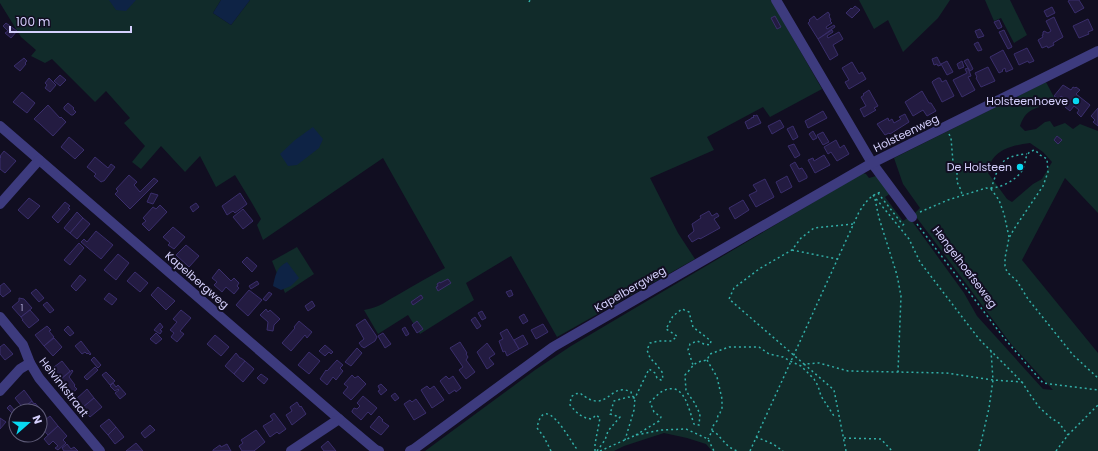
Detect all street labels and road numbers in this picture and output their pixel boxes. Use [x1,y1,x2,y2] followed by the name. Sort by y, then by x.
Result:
[871,110,941,156] street label: Holsteenweg
[929,223,1001,311] street label: Hengelhoefseweg
[162,248,232,312] street label: Kapelbergweg
[591,262,669,316] street label: Kapelbergweg
[36,354,92,420] street label: Heivinkstraat

